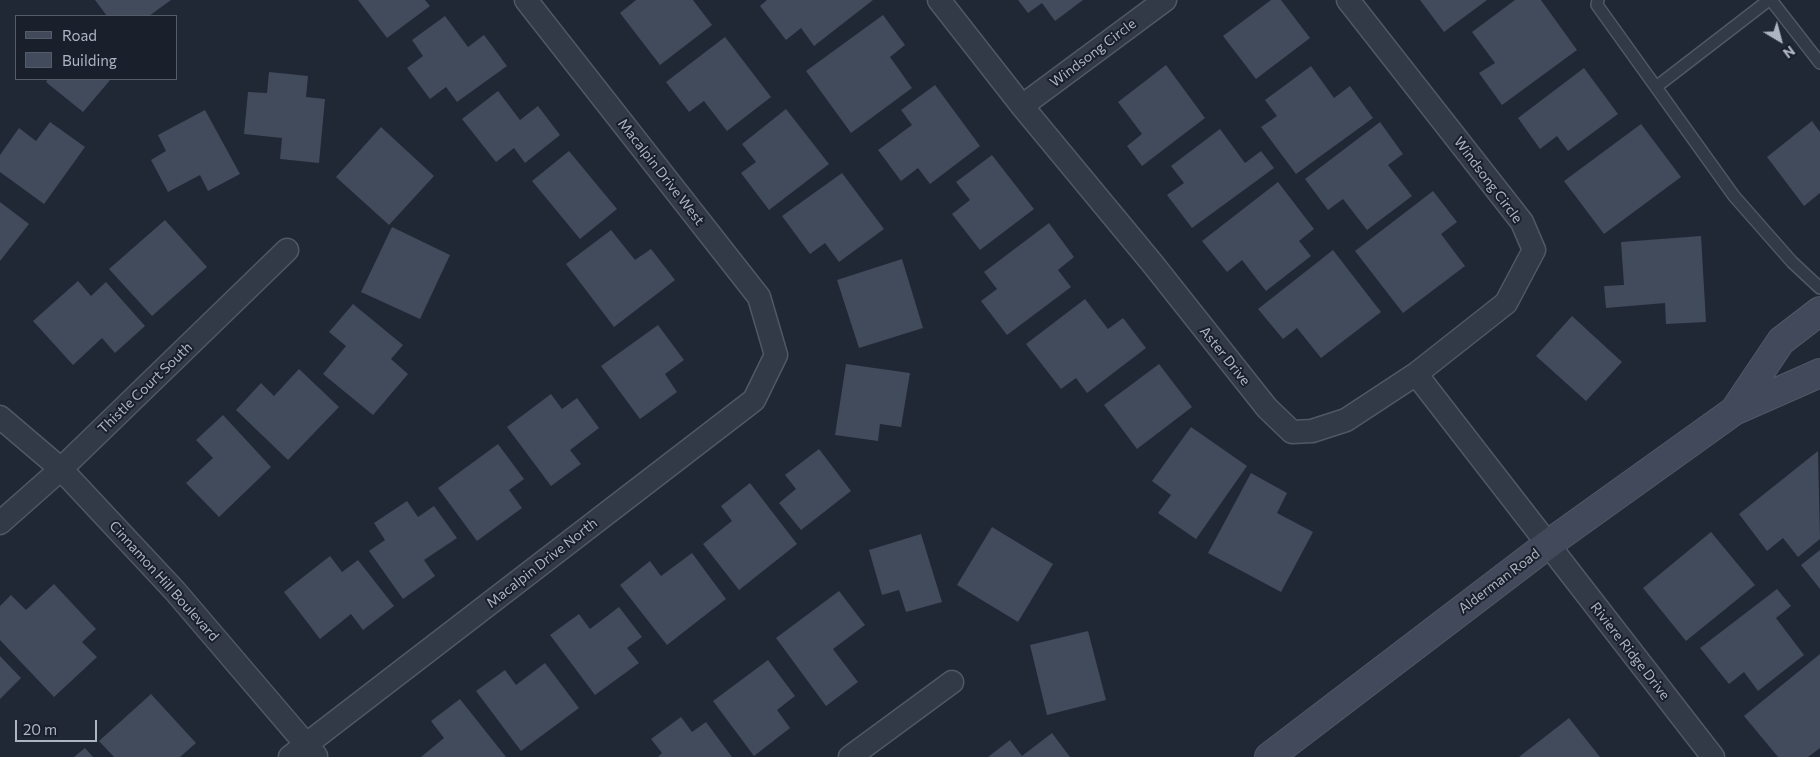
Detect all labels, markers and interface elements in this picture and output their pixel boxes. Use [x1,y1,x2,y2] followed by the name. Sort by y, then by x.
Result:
[15,15,178,80] legend
[1047,15,1139,91] street label: Windsong Circle
[1755,15,1805,65] north arrow
[62,26,97,44] text: Road
[1780,42,1799,62] text: N
[62,51,117,69] text: Building
[614,116,708,228] street label: Macalpin Drive West
[1450,134,1526,226] street label: Windsong Circle
[1196,323,1254,389] street label: Aster Drive
[94,339,196,437] street label: Thistle Court South
[483,515,601,611] street label: Macalpin Drive North
[106,518,222,644] street label: Cinnamon Hill Boulevard
[1455,545,1543,617] street label: Alderman Road
[1587,599,1673,703] street label: Riviere Ridge Drive
[18,710,100,742] scale bar
[23,720,57,738] text: 20 m

